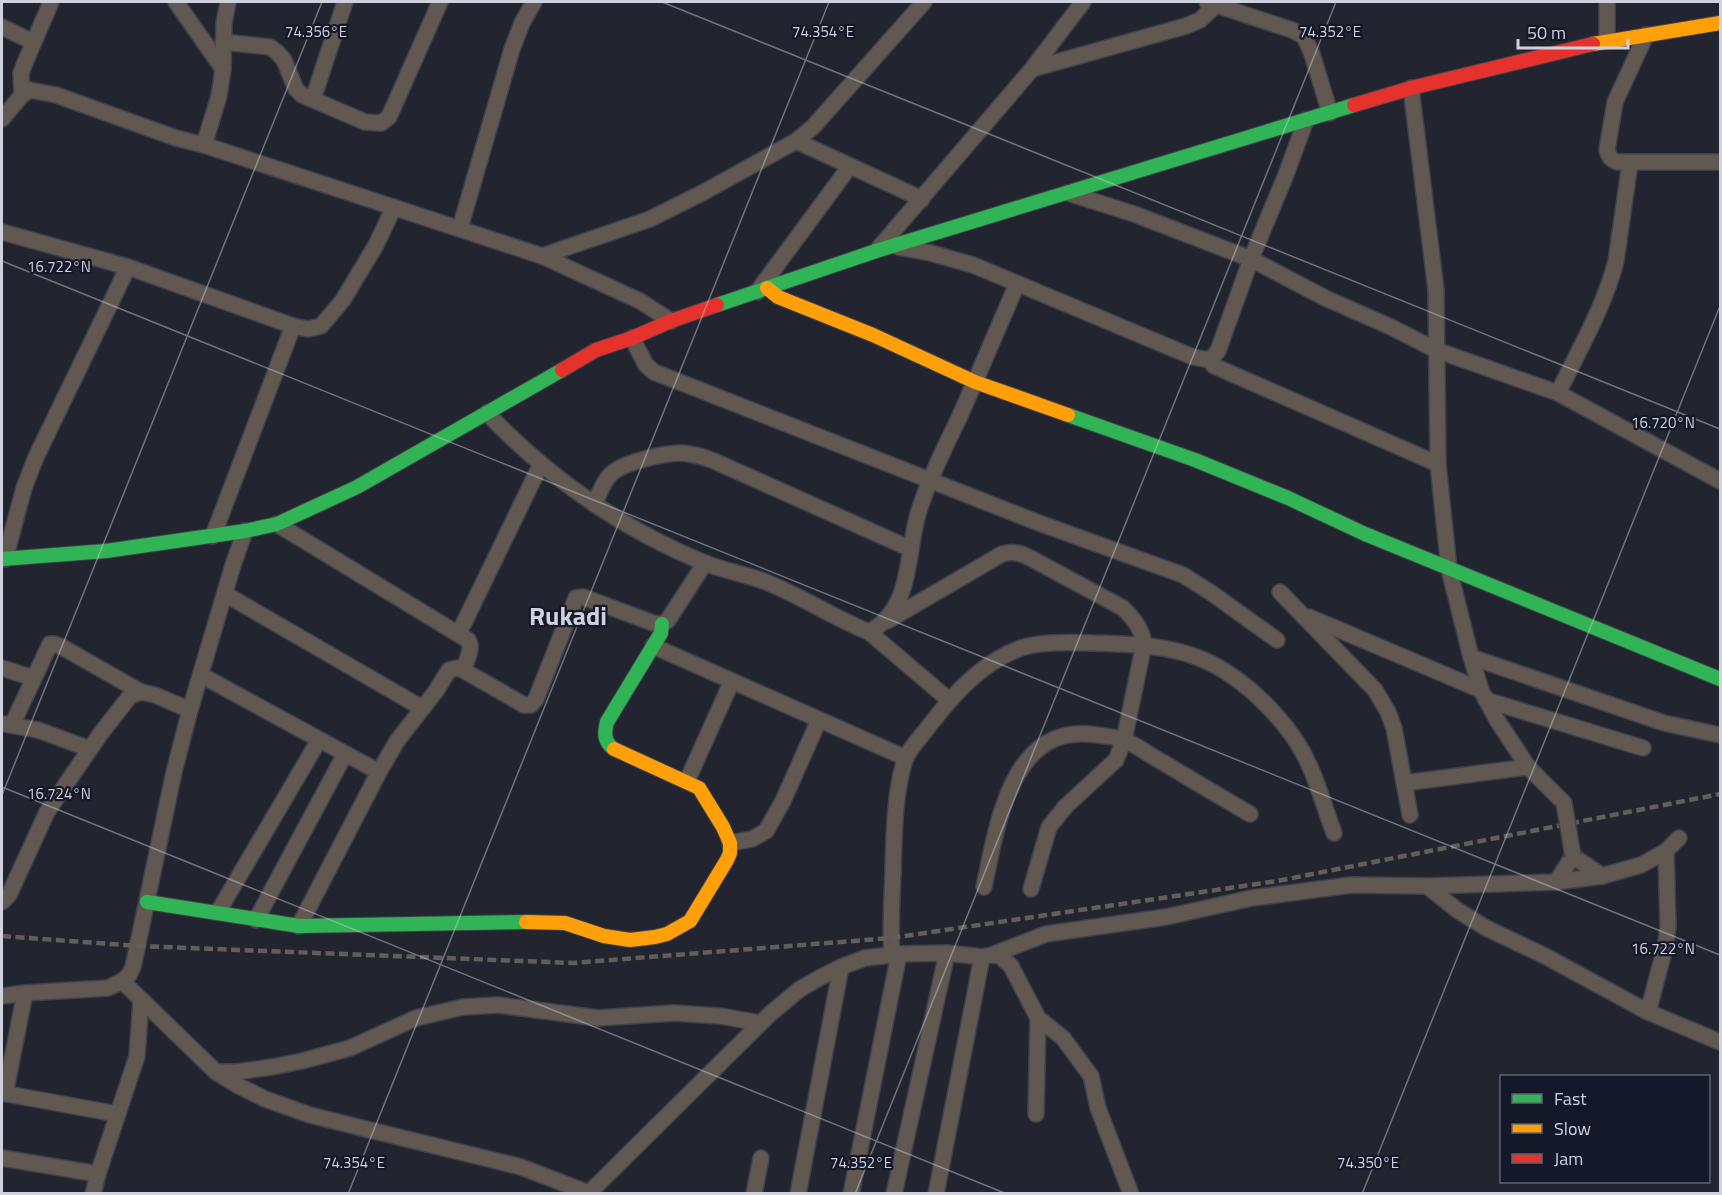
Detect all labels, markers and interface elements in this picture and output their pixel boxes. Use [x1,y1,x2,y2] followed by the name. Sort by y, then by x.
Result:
[1518,12,1628,50] scale bar
[1527,19,1566,46] text: 50 m
[285,20,347,43] text: 74.356°E
[792,20,854,43] text: 74.354°E
[1299,20,1361,43] text: 74.352°E
[27,255,91,278] text: 16.722°N
[1631,411,1695,434] text: 16.720°N
[529,596,607,635] district label: Rukadi
[27,782,91,805] text: 16.724°N
[1631,937,1695,960] text: 16.722°N
[1500,1075,1710,1183] legend
[1554,1085,1587,1112] text: Fast
[1554,1115,1591,1142] text: Slow
[1554,1145,1583,1172] text: Jam
[323,1151,385,1174] text: 74.354°E
[830,1151,892,1174] text: 74.352°E
[1337,1151,1399,1174] text: 74.350°E

